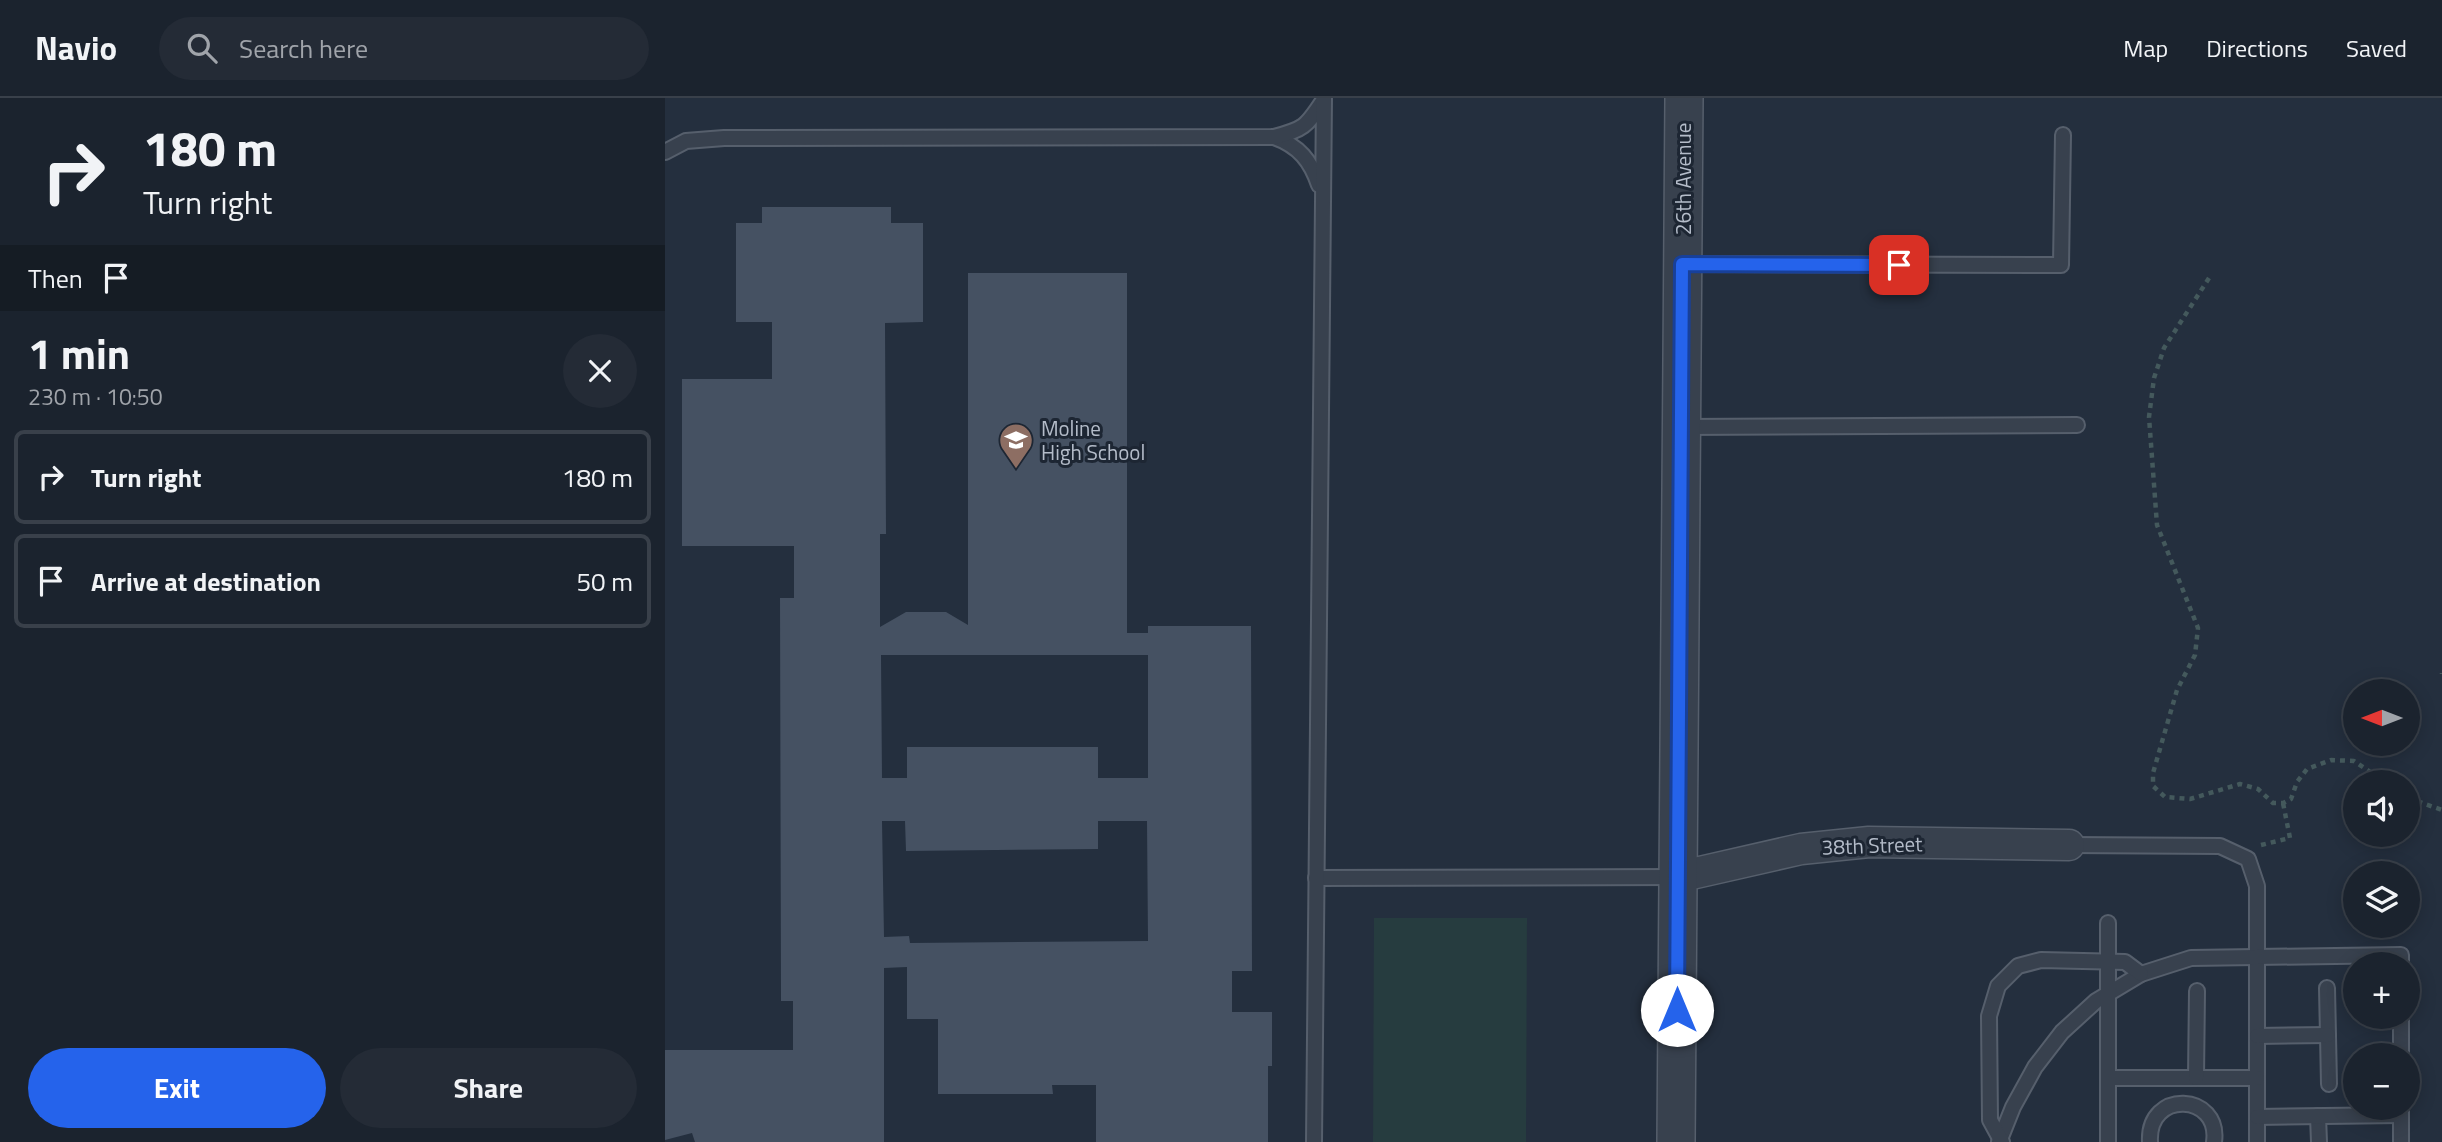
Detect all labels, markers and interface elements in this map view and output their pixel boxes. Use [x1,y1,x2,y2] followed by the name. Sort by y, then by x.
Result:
[159,17,649,80] search box
[35,23,117,73] text: Navio
[183,29,221,67] icon: search
[239,29,368,68] text: Search here
[2123,30,2168,66] text: Map
[2206,30,2308,66] text: Directions
[2346,30,2407,66] text: Saved
[143,110,277,185] text: 180 m
[1667,123,1699,235] street label: 26th Avenue
[28,126,119,217] icon: right
[143,178,272,226] text: Turn right
[1869,235,1929,295] pin
[1880,246,1918,284] icon: arrive
[28,259,83,298] text: Then
[97,259,135,297] icon: arrive
[28,321,130,385] text: 1 min
[563,334,637,408] button: close
[28,379,163,414] text: 230 m · 10:50
[1041,412,1145,468] place label: Moline High School
[997,421,1035,470] school or university icon: Moline High School
[32,458,70,496] icon: right
[91,458,202,497] text: Turn right
[562,458,633,497] text: 180 m
[32,562,70,600] icon: arrive
[91,562,321,601] text: Arrive at destination
[576,562,633,601] text: 50 m
[2343,679,2420,756] north arrow
[2343,679,2420,1120] map controls
[2343,770,2420,847] button: sound
[1821,827,1924,863] street label: 38th Street
[2343,861,2420,938] button: layers
[2343,952,2420,1029] button: +
[1640,973,1714,1047] position arrow
[2343,1043,2420,1120] button: −
[28,1048,326,1128] button: Exit
[340,1048,637,1128] button: Share

